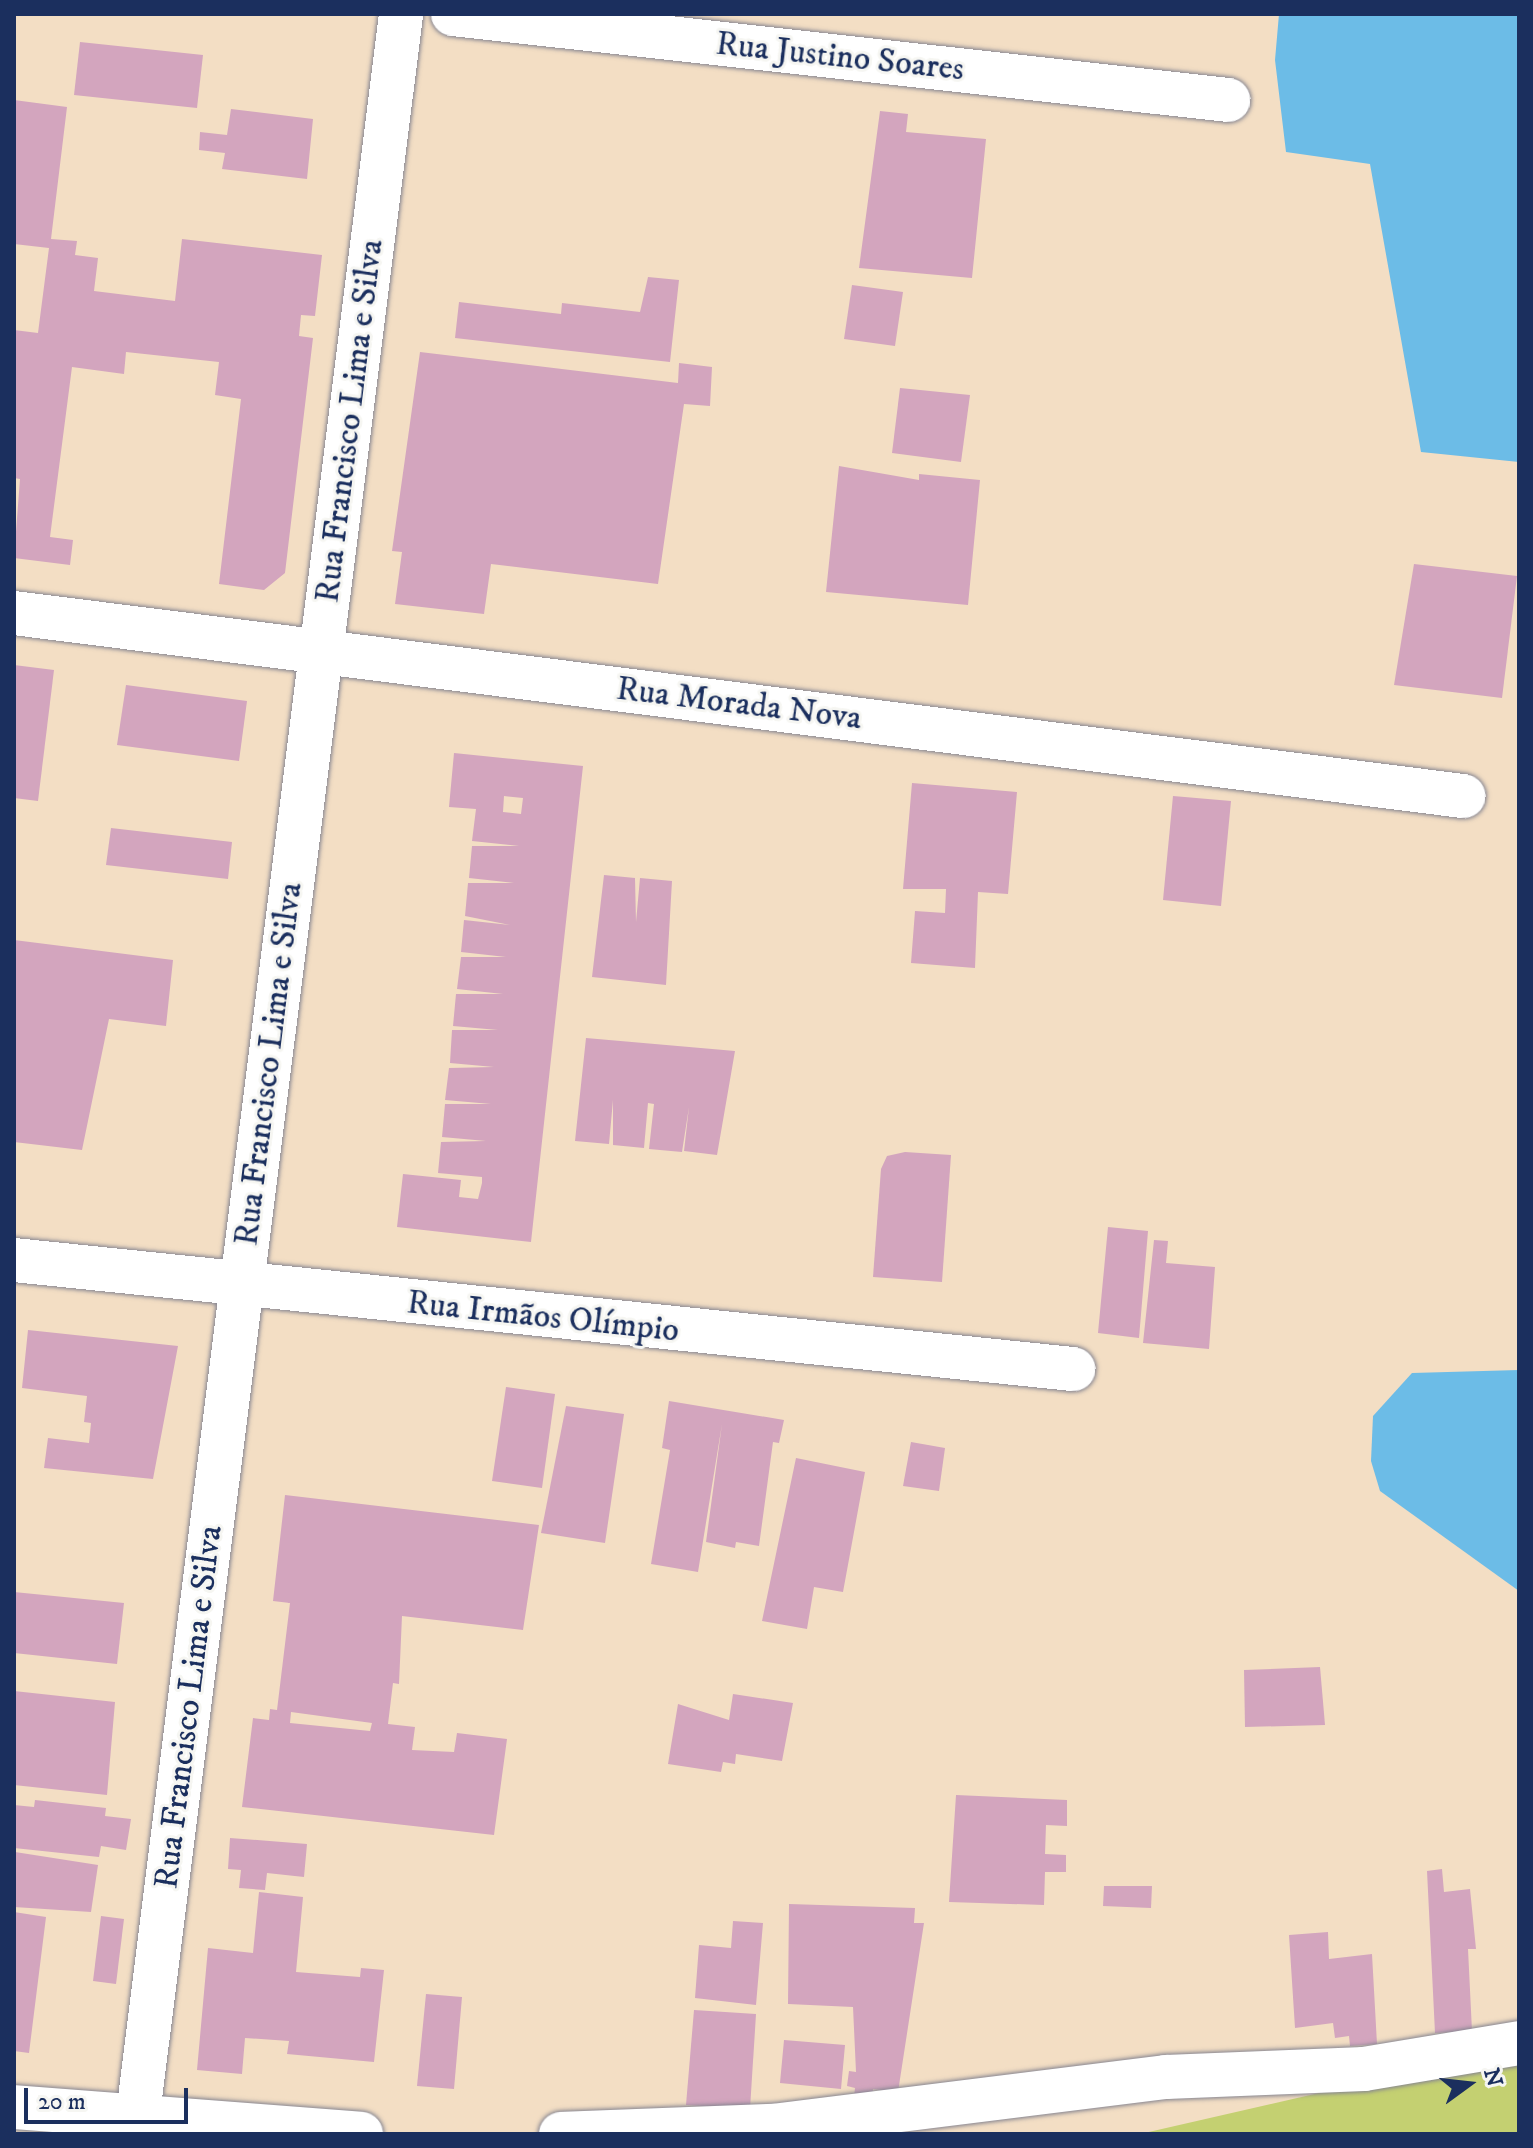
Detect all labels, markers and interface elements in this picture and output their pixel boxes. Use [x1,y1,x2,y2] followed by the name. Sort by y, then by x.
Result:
[714,24,966,90] street label: Rua Justino Soares
[307,237,393,605] street label: Rua Francisco Lima e Silva
[614,669,864,739] street label: Rua Morada Nova
[226,880,312,1248] street label: Rua Francisco Lima e Silva
[405,1282,681,1352] street label: Rua Irmãos Olímpio
[146,1523,232,1891] street label: Rua Francisco Lima e Silva
[1429,2044,1509,2124] north arrow
[1477,2065,1508,2090] text: N
[28,2072,192,2122] scale bar
[38,2087,86,2117] text: 20 m

